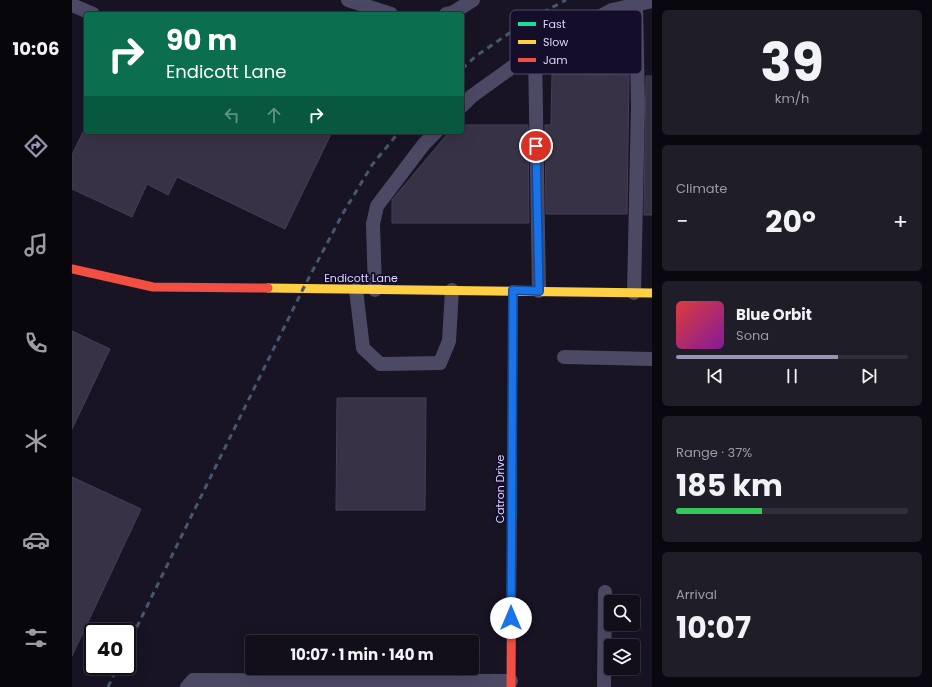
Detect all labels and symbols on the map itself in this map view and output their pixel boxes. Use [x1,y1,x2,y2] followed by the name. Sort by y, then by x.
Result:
[510,10,642,74] legend
[543,16,566,32] text: Fast
[543,34,568,50] text: Slow
[543,52,568,68] text: Jam
[519,129,553,163] pin
[324,270,398,286] street label: Endicott Lane
[492,455,508,523] street label: Catron Drive
[490,597,532,639] position arrow
[84,623,136,675] speed limit sign: 40

